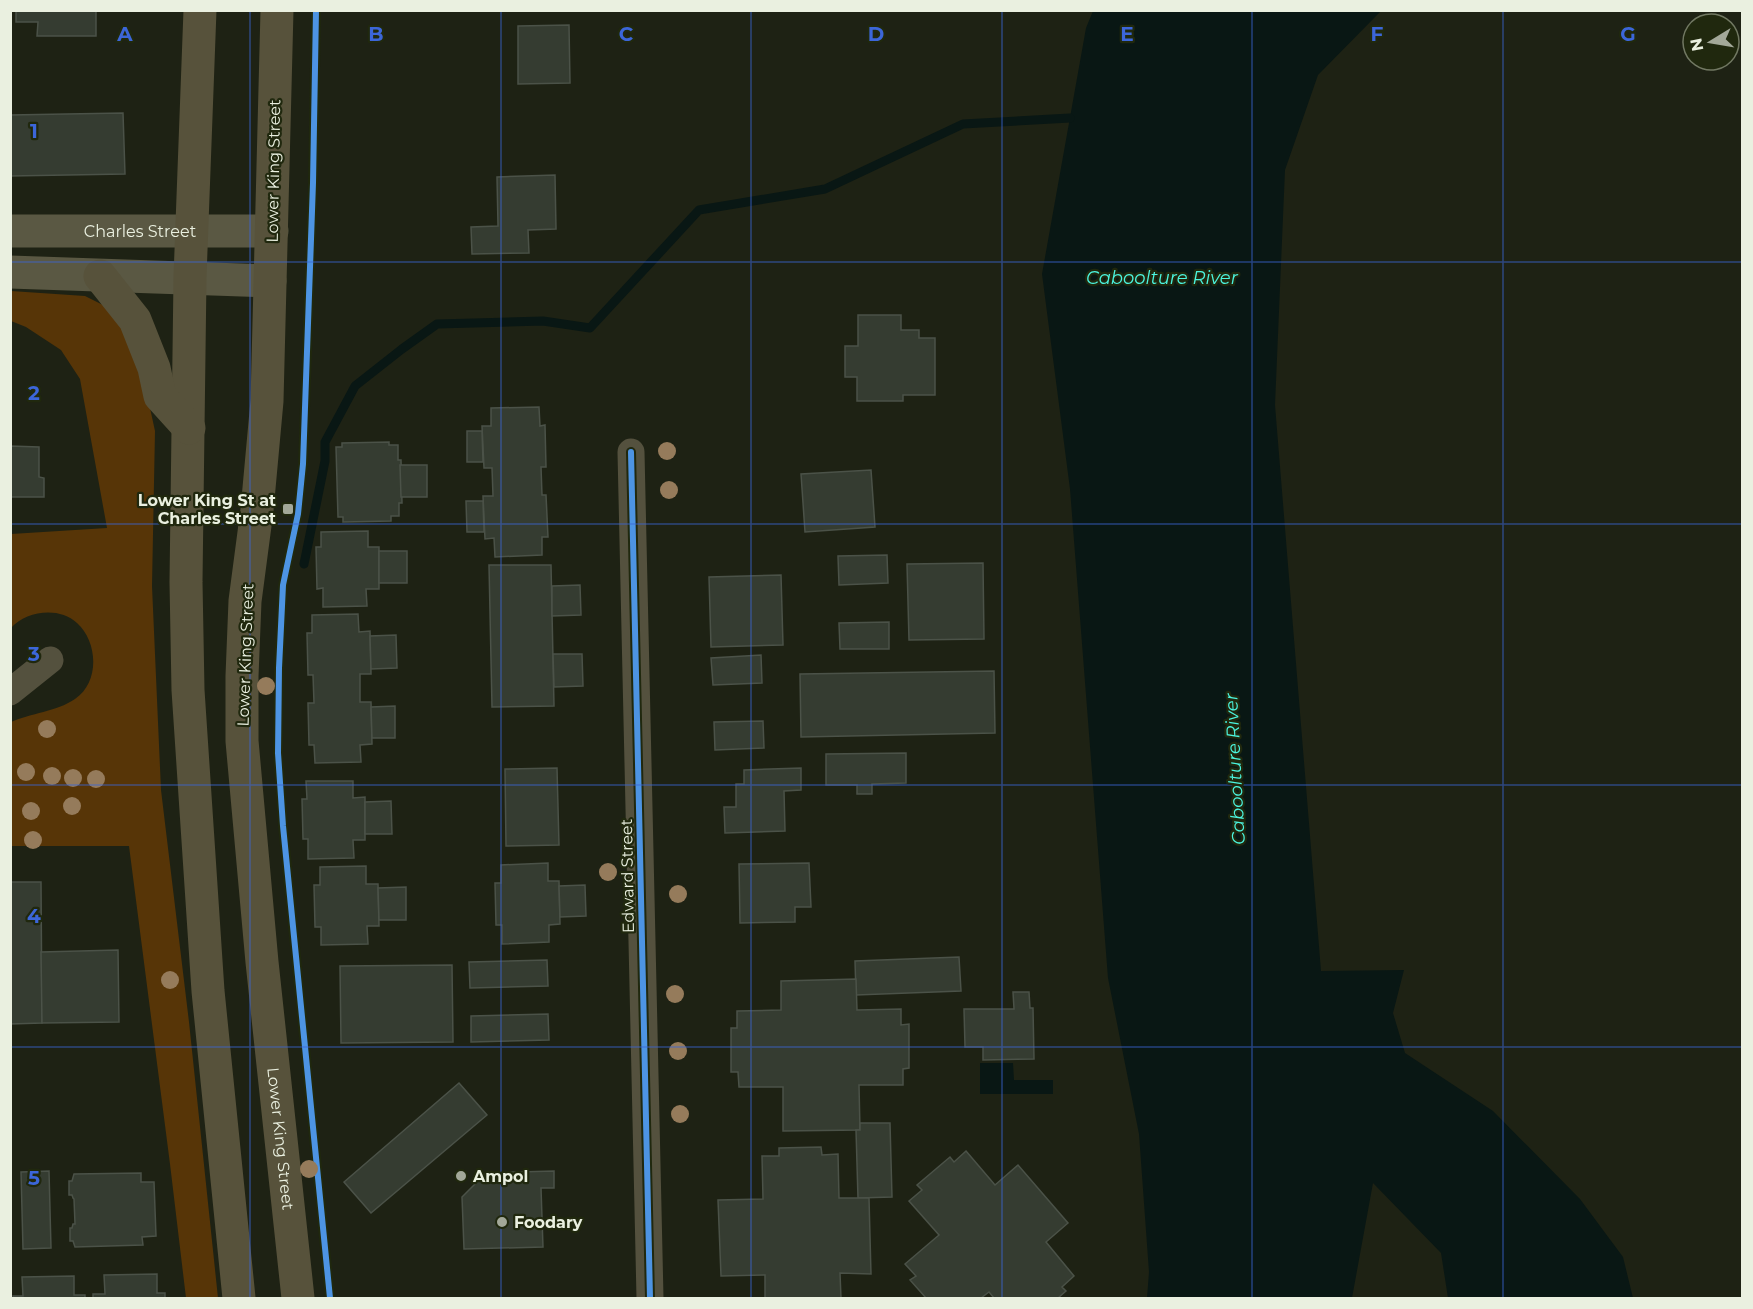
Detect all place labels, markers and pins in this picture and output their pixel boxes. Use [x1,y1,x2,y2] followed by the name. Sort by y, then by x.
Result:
[138,491,276,528] place label: Lower King St at Charles Street
[281,502,295,516] marker: Lower King St at Charles Street
[472,1167,528,1186] place label: Ampol
[454,1169,468,1183] marker: Ampol
[514,1213,583,1232] place label: Foodary
[495,1215,509,1229] marker: Foodary

